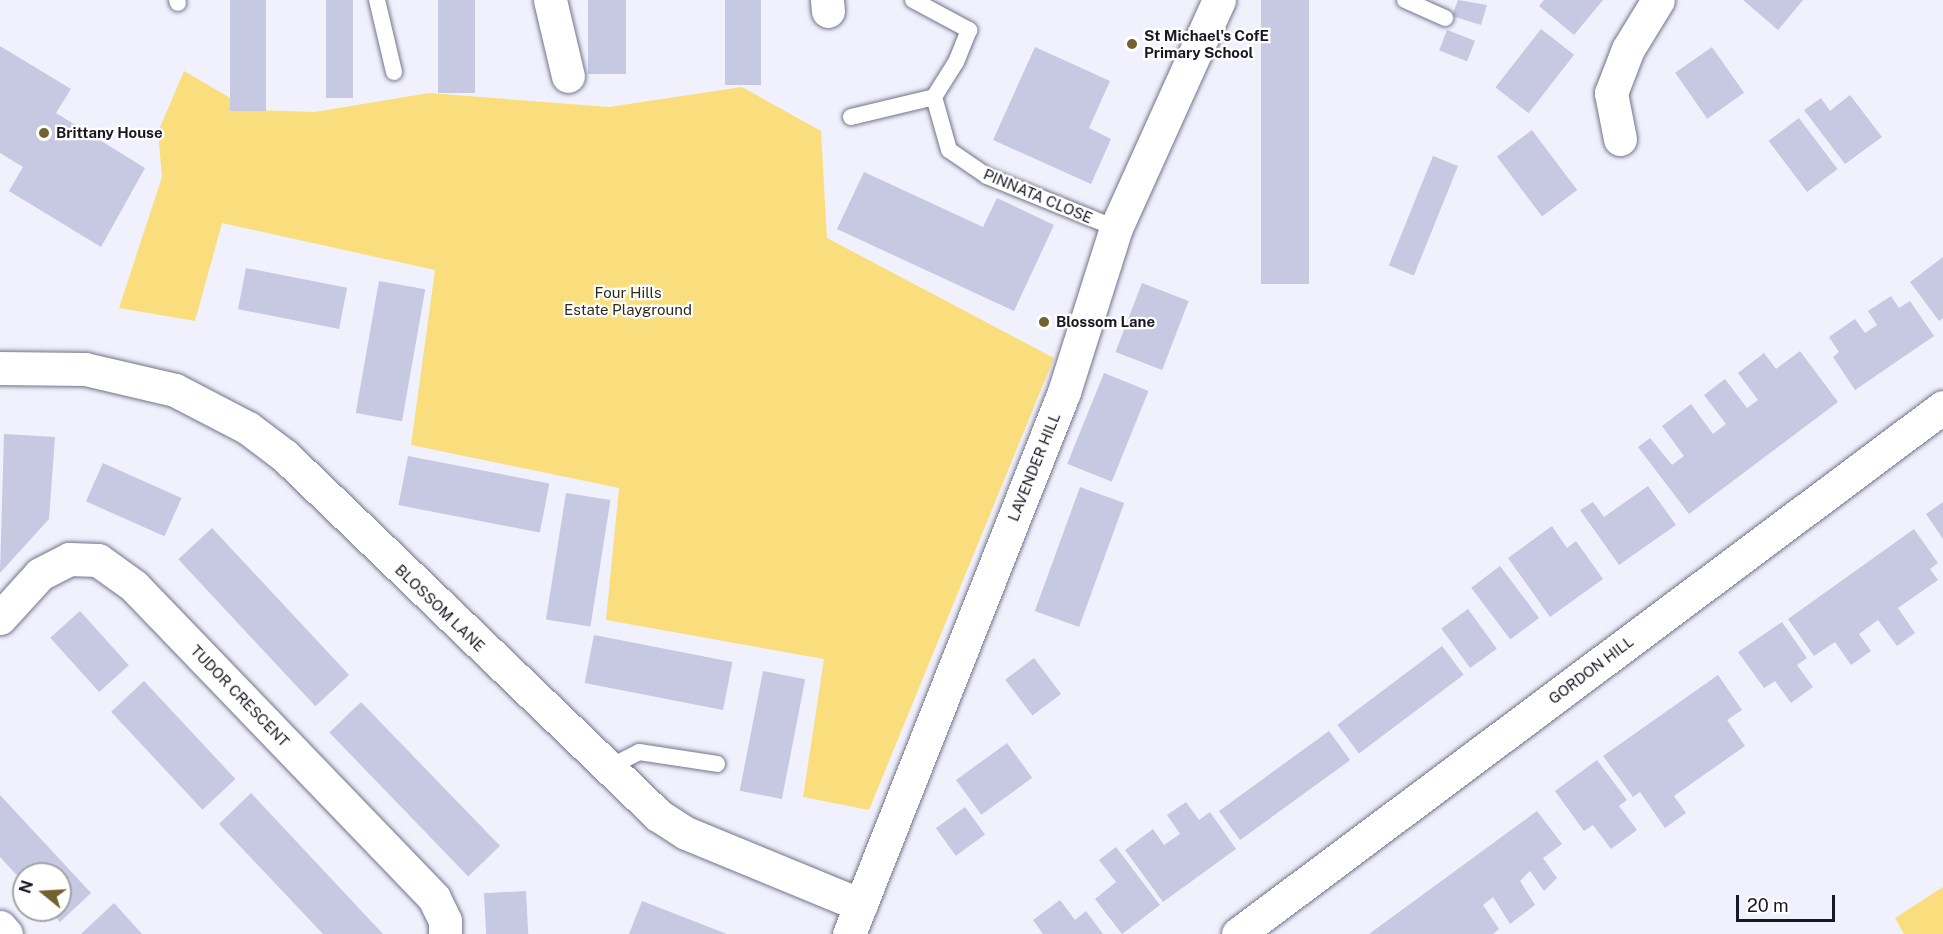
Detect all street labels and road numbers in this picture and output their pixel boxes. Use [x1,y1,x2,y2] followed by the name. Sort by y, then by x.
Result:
[981,165,1095,227] street label: PINNATA CLOSE
[1004,410,1064,524] street label: LAVENDER HILL
[391,561,489,655] street label: BLOSSOM LANE
[1545,632,1637,708] street label: GORDON HILL
[187,641,293,751] street label: TUDOR CRESCENT

